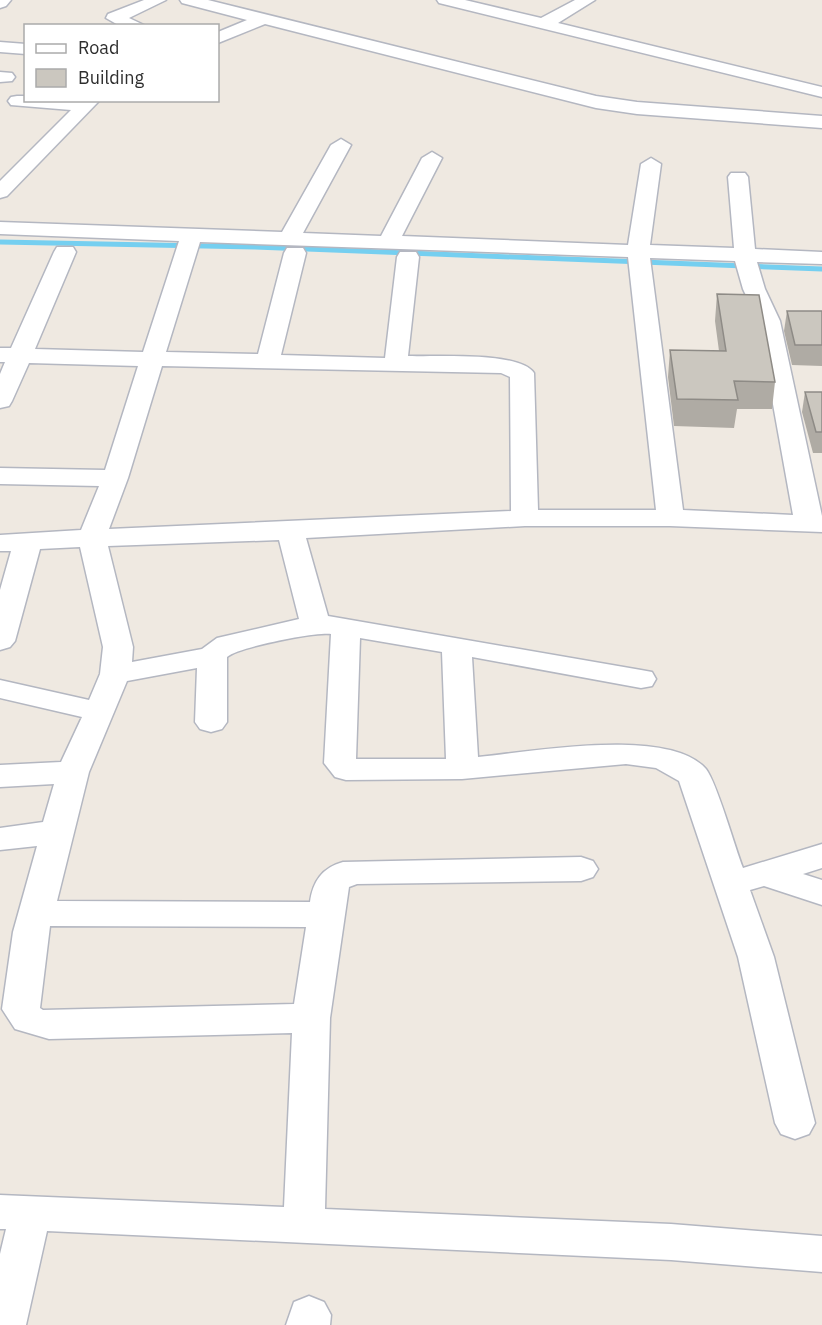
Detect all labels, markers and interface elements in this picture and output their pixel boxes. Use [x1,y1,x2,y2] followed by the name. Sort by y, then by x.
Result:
[24,24,219,102] legend
[78,36,119,59] text: Road
[78,66,145,89] text: Building

